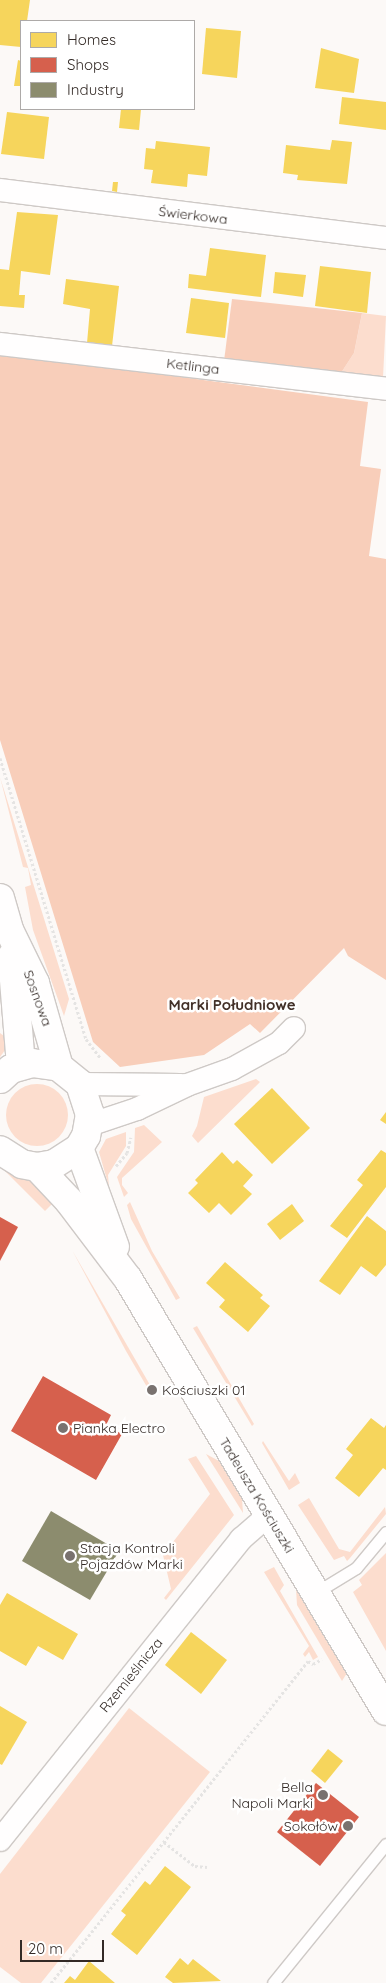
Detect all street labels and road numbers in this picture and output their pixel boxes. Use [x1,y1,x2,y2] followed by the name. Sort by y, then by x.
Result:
[158,202,228,228] street label: Świerkowa
[166,354,220,378] street label: Ketlinga
[20,968,56,1028] street label: Sosnowa
[216,1434,298,1556] street label: Tadeusza Kościuszki
[96,1634,166,1716] street label: Rzemieślnicza

